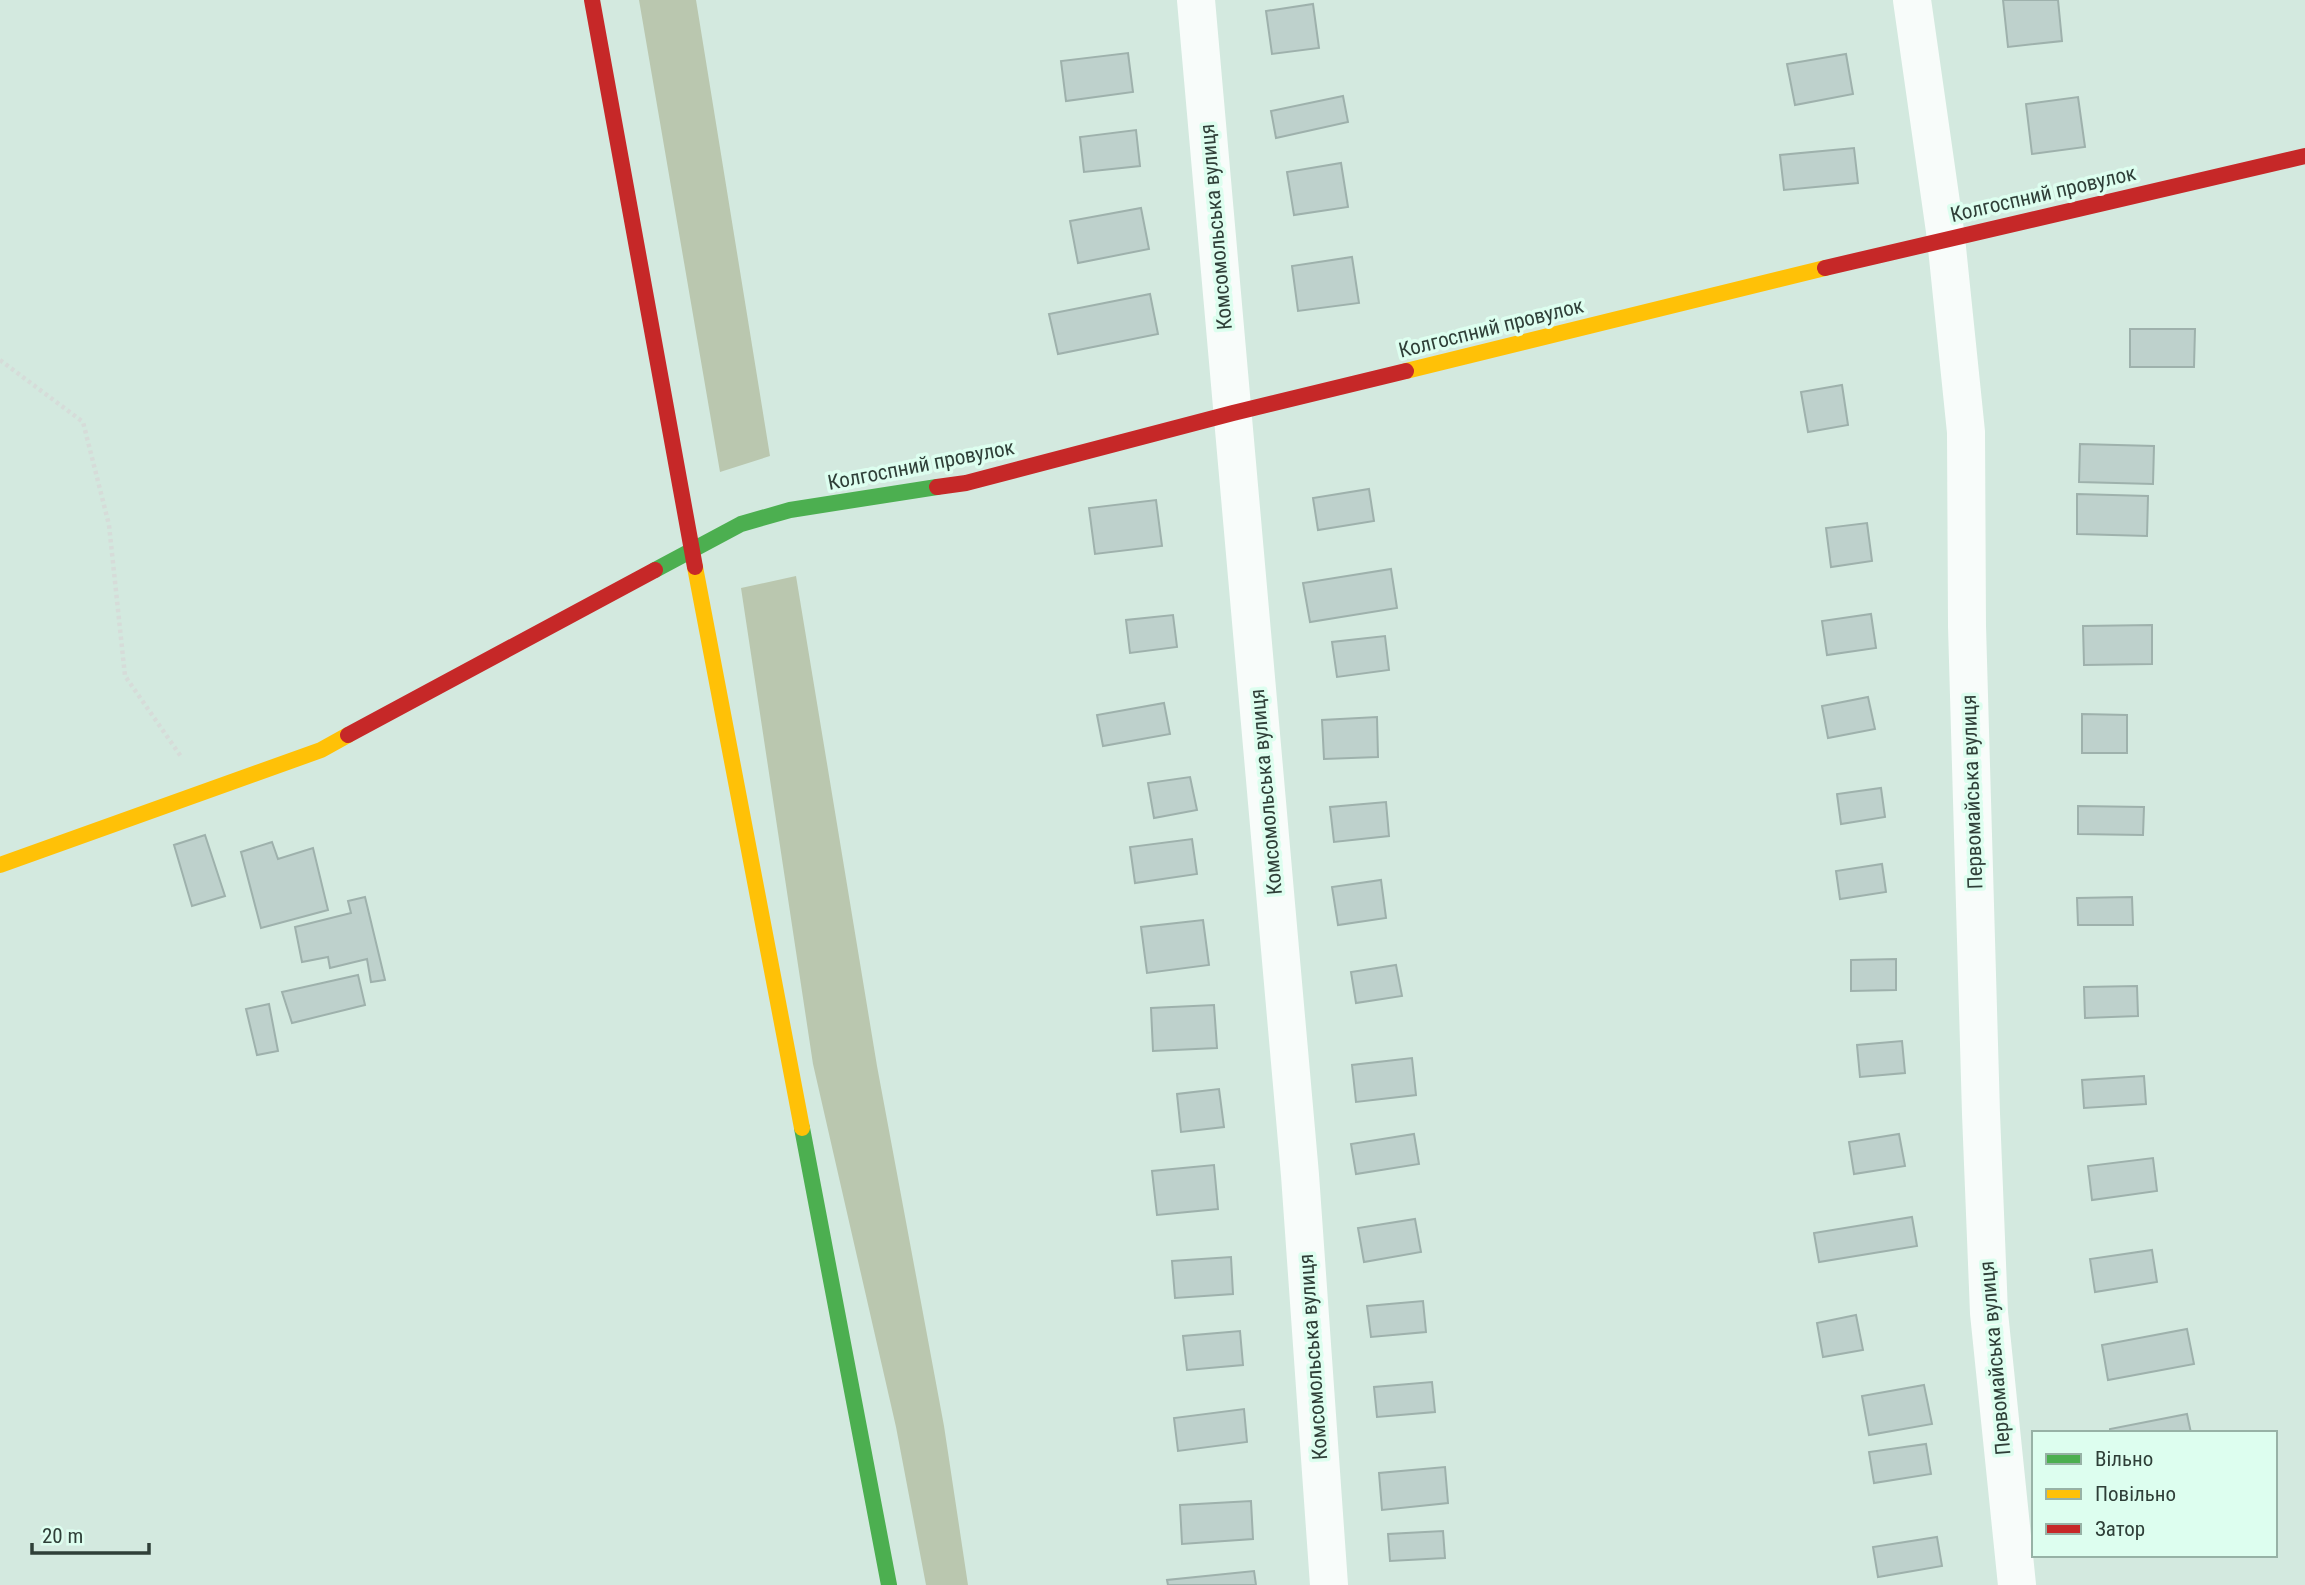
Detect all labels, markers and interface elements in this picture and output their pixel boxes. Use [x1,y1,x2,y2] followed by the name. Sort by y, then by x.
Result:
[1195,123,1237,331] street label: Комсомольська вулиця
[1948,161,2138,227] street label: Колгоспний провулок
[1396,293,1586,363] street label: Колгоспний провулок
[826,435,1016,495] street label: Колгоспний провулок
[1245,688,1287,896] street label: Комсомольська вулиця
[1957,694,1987,890] street label: Первомайська вулиця
[1294,1253,1332,1461] street label: Комсомольська вулиця
[1975,1260,2015,1456] street label: Первомайська вулиця
[2032,1431,2277,1557] legend
[2095,1447,2153,1471] text: Вільно
[2095,1482,2176,1506] text: Повільно
[32,1512,149,1556] scale bar
[2095,1517,2145,1541] text: Затор
[42,1524,83,1548] text: 20 m

